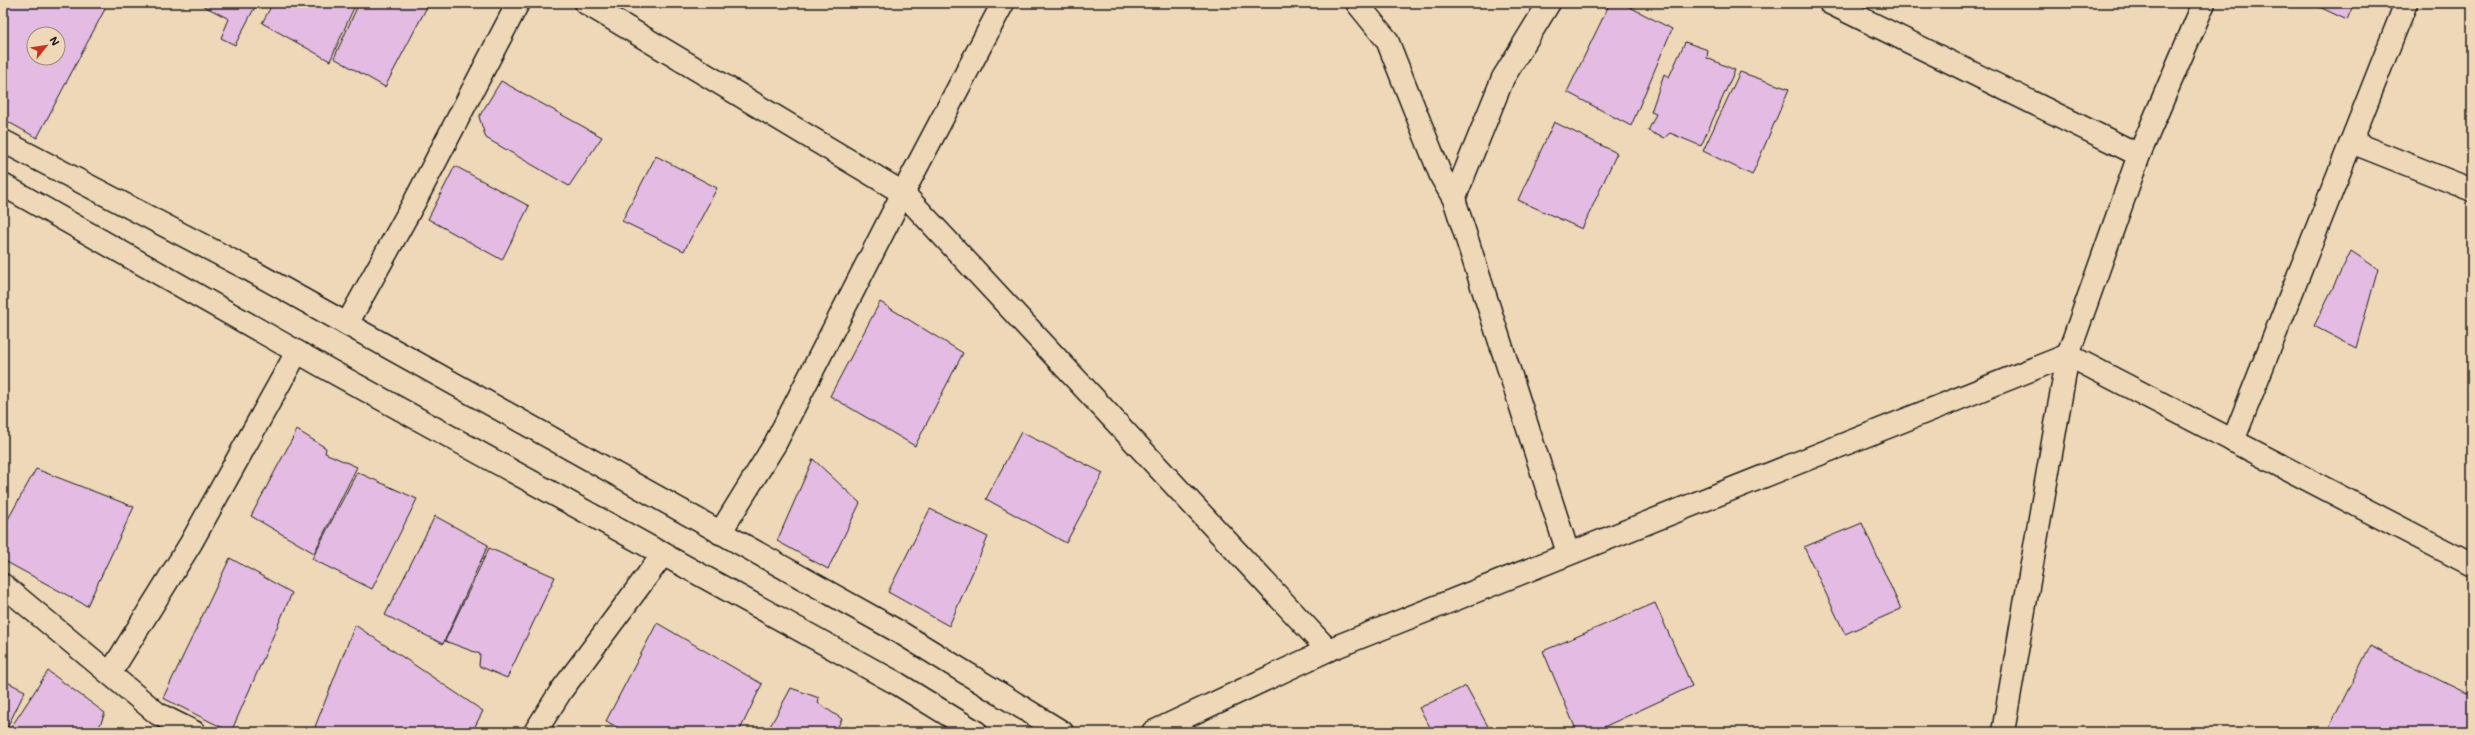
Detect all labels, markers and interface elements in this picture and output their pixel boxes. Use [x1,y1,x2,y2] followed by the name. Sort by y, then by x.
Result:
[26,26,66,66] north arrow
[47,33,64,48] text: N

